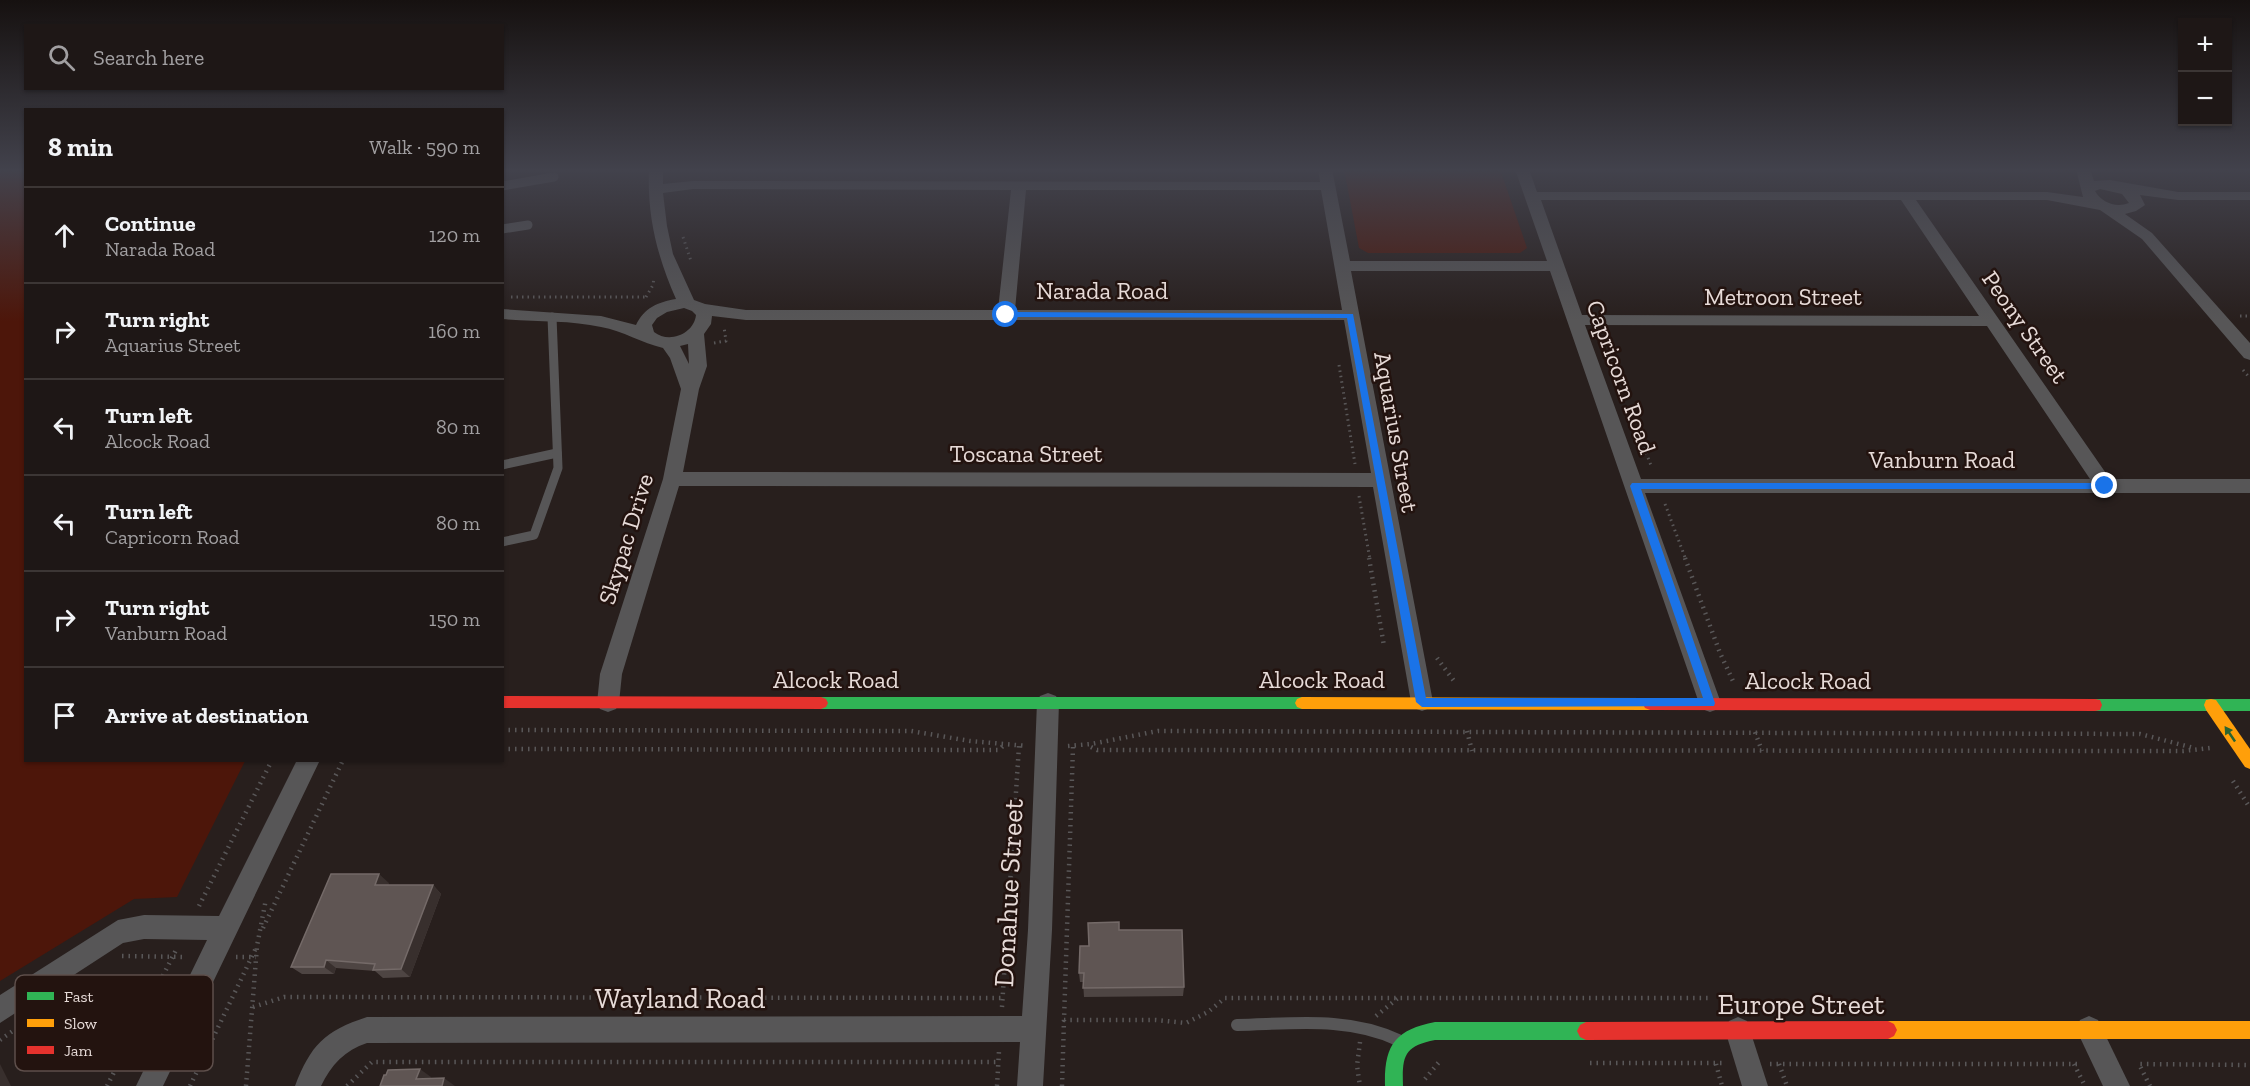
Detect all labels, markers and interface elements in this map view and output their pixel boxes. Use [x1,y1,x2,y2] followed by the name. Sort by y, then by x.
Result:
[2178,18,2232,126] map controls
[2178,18,2232,72] button: +
[24,24,504,90] search box
[45,41,78,74] icon: search
[93,44,204,71] text: Search here
[2178,72,2232,126] button: −
[48,131,113,163] text: 8 min
[369,135,480,159] text: Walk · 590 m
[105,210,196,237] text: Continue
[48,219,81,252] icon: ahead
[429,223,480,247] text: 120 m
[105,237,215,261] text: Narada Road
[1976,265,2075,389] street label: Peony Street
[1036,276,1168,305] street label: Narada Road
[1704,282,1862,311] street label: Metroon Street
[1580,296,1663,458] street label: Capricorn Road
[992,301,1018,327] route start
[105,306,209,333] text: Turn right
[48,315,81,348] icon: right
[428,319,480,343] text: 160 m
[105,333,241,357] text: Aquarius Street
[1368,349,1425,515] street label: Aquarius Street
[105,402,192,429] text: Turn left
[48,411,81,444] icon: left
[436,415,480,439] text: 80 m
[105,429,210,453] text: Alcock Road
[950,439,1103,468] street label: Toscana Street
[1868,445,2015,474] street label: Vanburn Road
[592,470,659,608] street label: Skypac Drive
[2091,472,2117,498] route end
[105,498,192,525] text: Turn left
[48,507,81,540] icon: left
[436,511,480,535] text: 80 m
[105,525,239,549] text: Capricorn Road
[105,594,209,621] text: Turn right
[48,603,81,636] icon: right
[429,607,480,631] text: 150 m
[105,621,227,645] text: Vanburn Road
[773,665,899,694] street label: Alcock Road
[1259,665,1385,694] street label: Alcock Road
[1745,666,1871,695] street label: Alcock Road
[48,699,81,732] icon: arrive
[105,702,308,729] text: Arrive at destination
[2225,725,2236,742] one-way arrow
[987,798,1030,988] street label: Donahue Street
[15,975,213,1071] legend
[595,982,765,1015] street label: Wayland Road
[64,987,93,1006] text: Fast
[1718,988,1885,1021] street label: Europe Street
[64,1014,98,1033] text: Slow
[64,1041,93,1060] text: Jam

